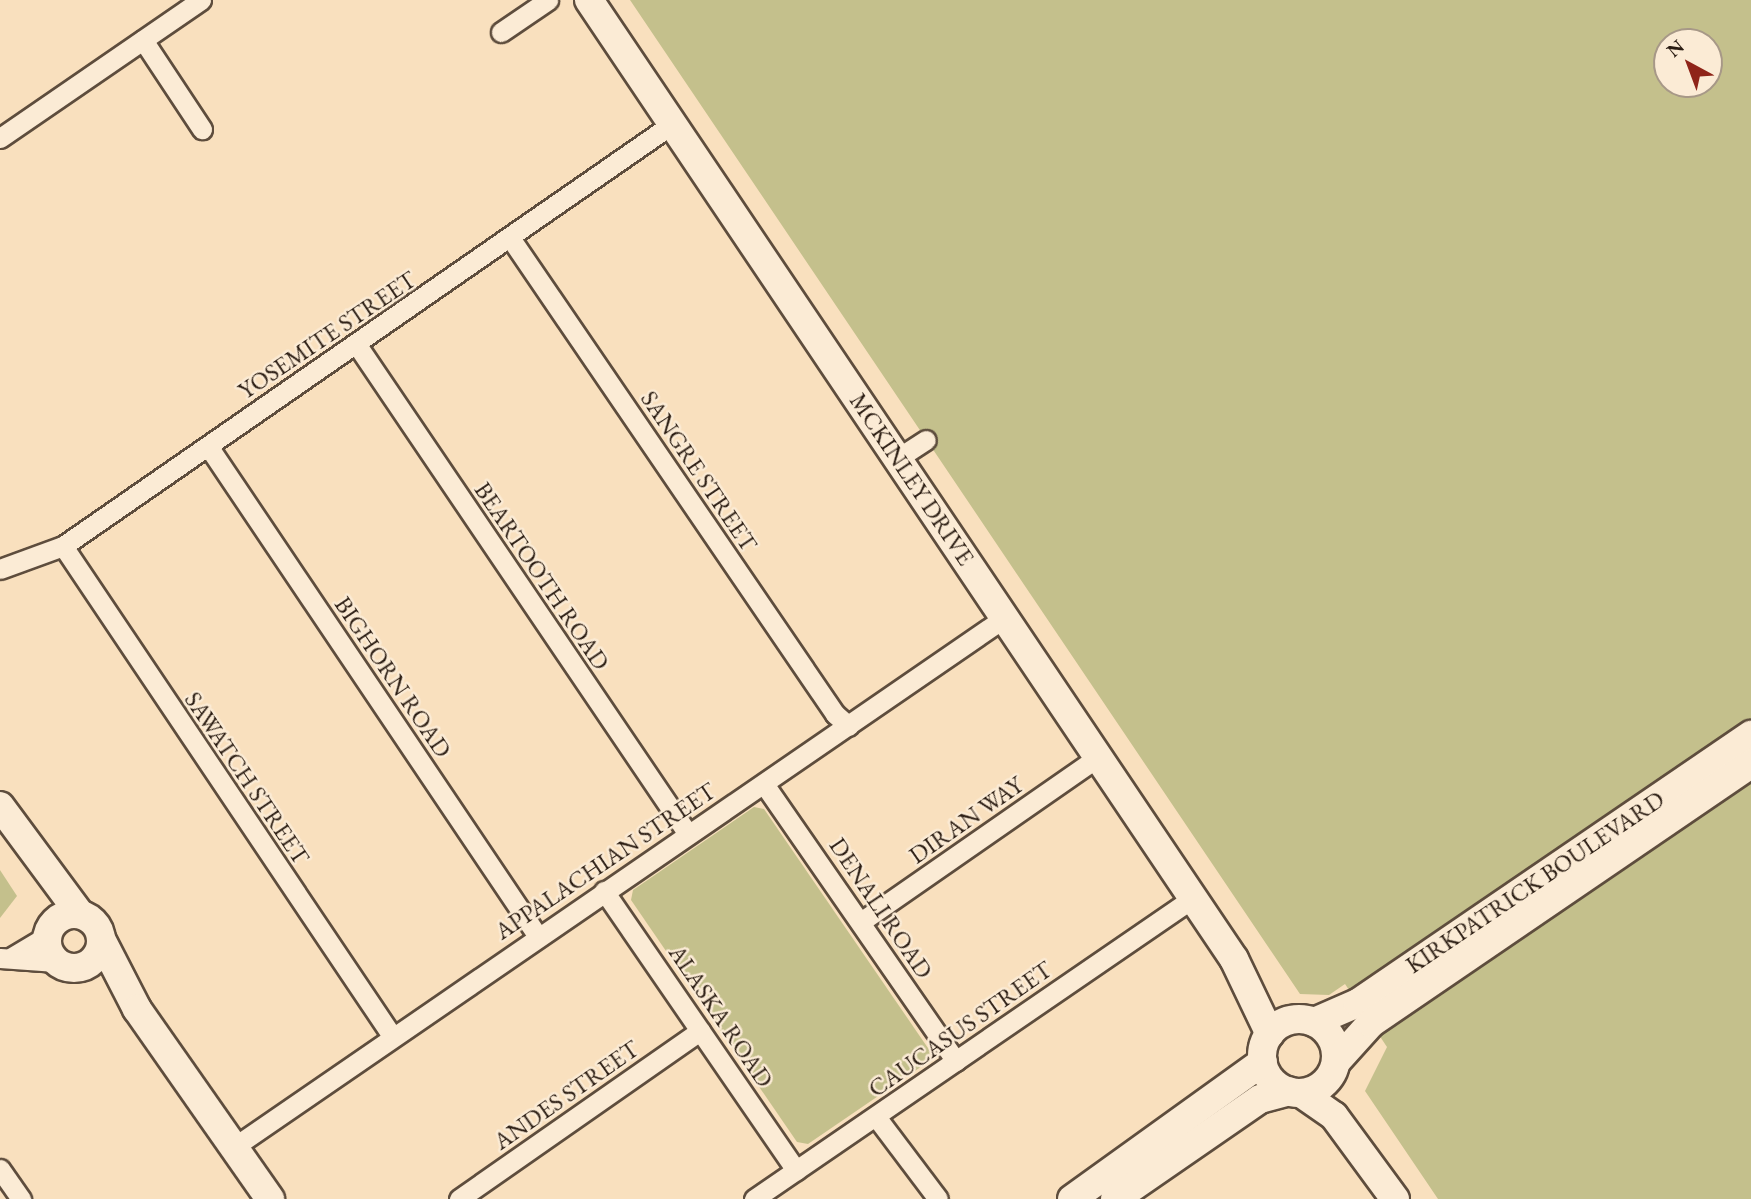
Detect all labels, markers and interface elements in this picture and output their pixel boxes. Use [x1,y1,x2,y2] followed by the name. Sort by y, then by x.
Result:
[1653,28,1723,98] north arrow
[1661,34,1689,63] text: N
[233,265,421,405] street label: YOSEMITE STREET
[635,385,763,557] street label: SANGRE STREET
[844,387,980,571] street label: MCKINLEY DRIVE
[468,477,616,675] street label: BEARTOOTH ROAD
[329,591,457,763] street label: BIGHORN ROAD
[179,686,315,870] street label: SAWATCH STREET
[904,770,1028,870] street label: DIRAN WAY
[489,776,721,946] street label: APPALACHIAN STREET
[1400,785,1670,979] street label: KIRKPATRICK BOULEVARD
[823,832,939,984] street label: DENALI ROAD
[663,939,779,1093] street label: ALASKA ROAD
[863,955,1057,1103] street label: CAUCASUS STREET
[488,1034,644,1156] street label: ANDES STREET

